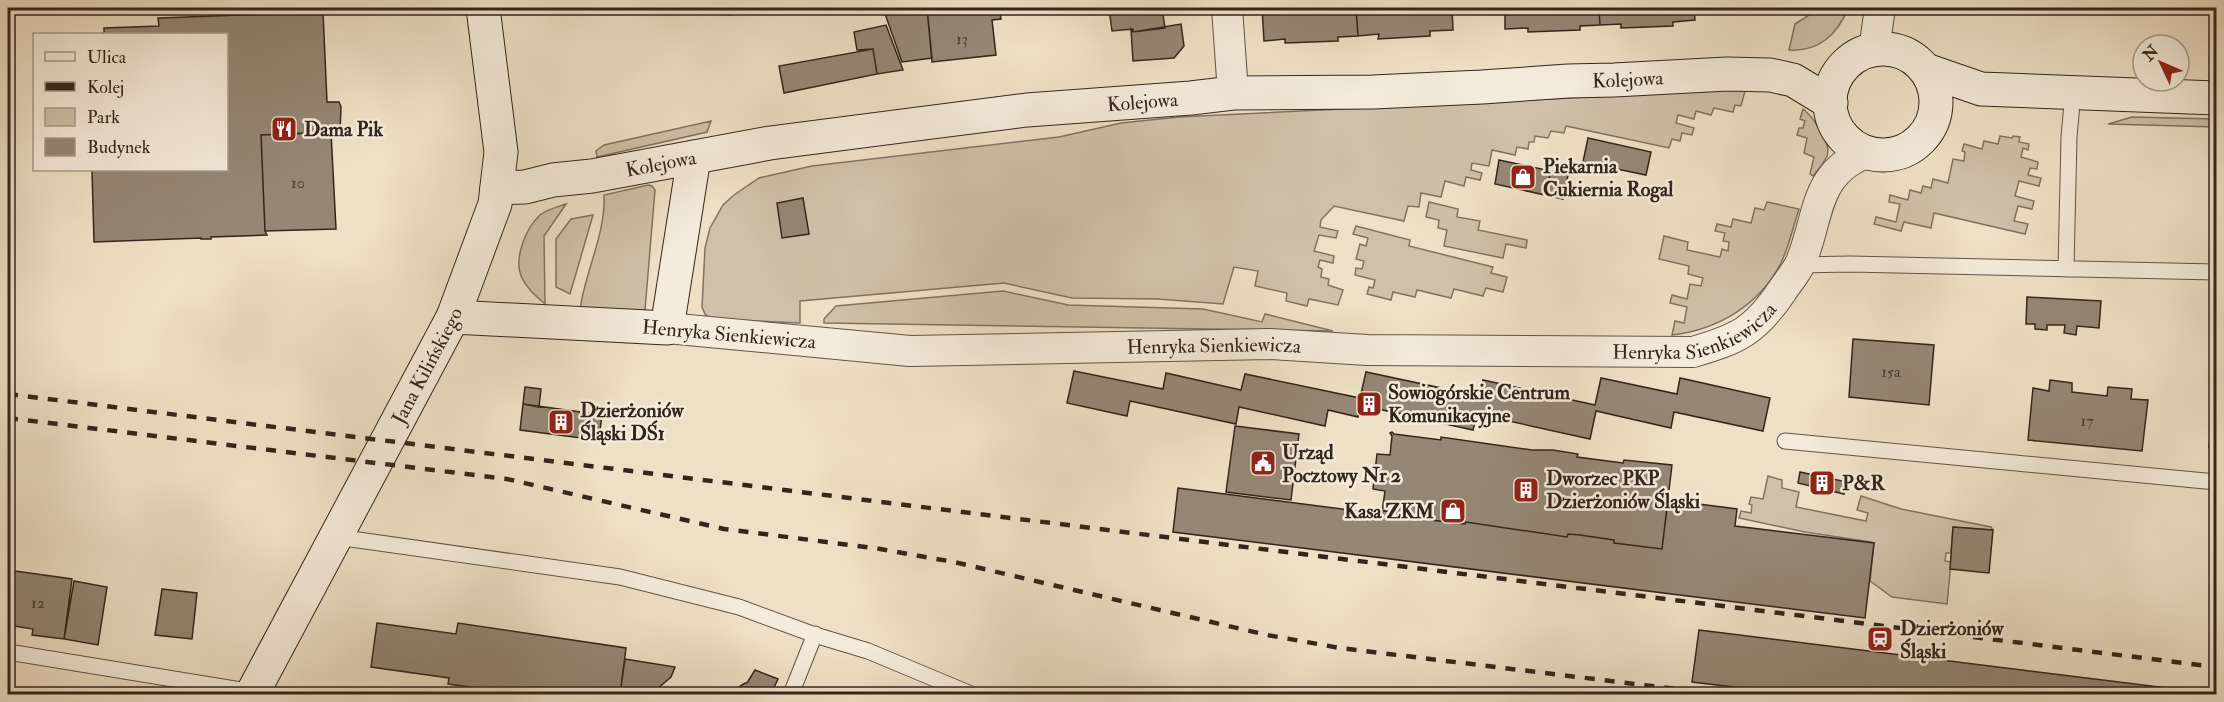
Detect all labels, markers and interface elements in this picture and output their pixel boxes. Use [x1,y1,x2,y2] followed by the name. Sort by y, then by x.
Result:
[956,29,968,49] house number: 13
[33,33,228,171] legend
[2131,33,2191,93] north arrow
[2138,41,2164,66] text: N
[87,46,127,69] text: Ulica
[1592,65,1665,93] street label: Kolejowa
[87,76,124,99] text: Kolej
[1106,87,1180,117] street label: Kolejowa
[87,106,120,129] text: Park
[269,114,299,144] restaurant icon: Dama Pik
[304,117,383,142] place label: Dama Pik
[87,136,151,159] text: Budynek
[624,145,699,183] street label: Kolejowa
[1543,154,1674,203] place label: Piekarnia Cukiernia Rogal
[1508,162,1538,192] shop icon: Piekarnia Cukiernia Rogal
[291,173,305,193] house number: 10
[1612,297,1782,365] street label: Henryka Sienkiewicza
[386,304,468,429] street label: Jana Kilińskiego
[641,314,818,355] street label: Henryka Sienkiewicza
[1126,332,1303,360] street label: Henryka Sienkiewicza
[1881,362,1901,382] house number: 15a
[1388,380,1570,429] place label: Sowiogórskie Centrum Komunikacyjne
[1354,389,1384,419] building icon: Sowiogórskie Centrum Komunikacyjne
[580,398,684,446] place label: Dzierżoniów Śląski DŚ1
[546,407,576,437] building icon: Dzierżoniów Śląski DŚ1
[2080,411,2094,431] house number: 17
[1282,440,1401,489] place label: Urząd Pocztowy Nr 2
[1248,448,1278,478] public building icon: Urząd Pocztowy Nr 2
[1546,466,1701,514] place label: Dworzec PKP Dzierżoniów Śląski
[1807,468,1837,498] building icon: P&R
[1842,471,1886,496] place label: P&R
[1511,475,1541,505] building icon: Dworzec PKP Dzierżoniów Śląski
[1438,496,1468,526] shop icon: Kasa ZKM
[1344,499,1435,524] place label: Kasa ZKM
[31,593,45,613] house number: 12
[1900,616,2004,664] place label: Dzierżoniów Śląski
[1865,624,1895,654] station icon: Dzierżoniów Śląski

